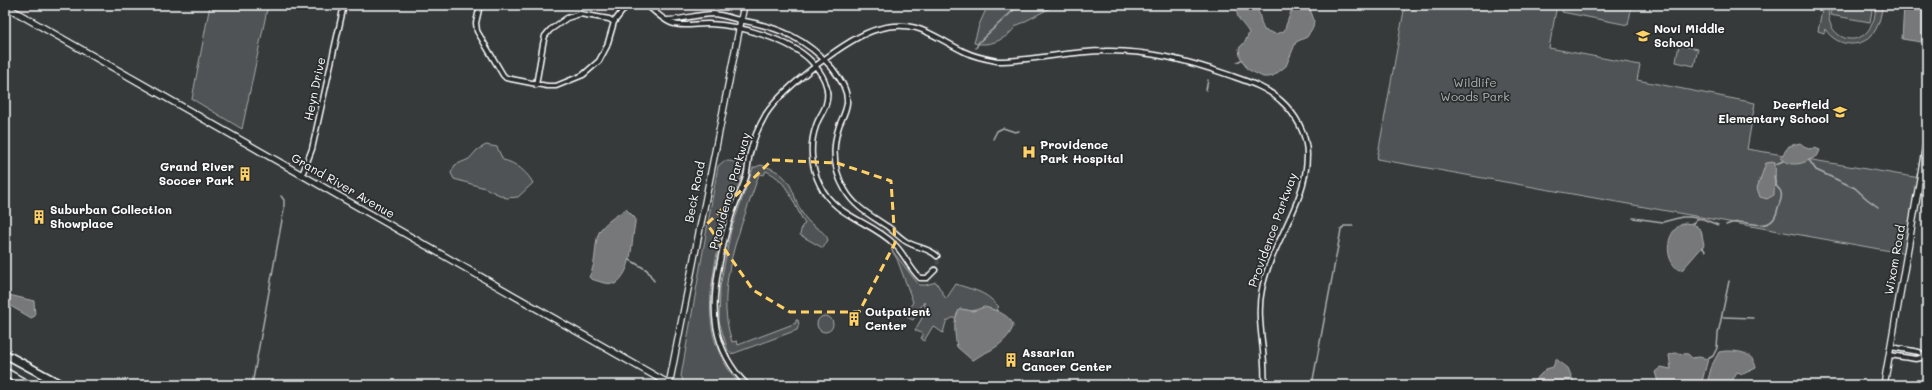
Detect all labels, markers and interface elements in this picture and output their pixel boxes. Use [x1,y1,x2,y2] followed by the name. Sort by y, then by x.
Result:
[1654,20,1725,50] place label: Novi Middle School
[1635,28,1651,44] school or university icon: Novi Middle School
[299,56,329,122] street label: Heyn Drive
[1440,74,1510,104] park label: Wildlife Woods Park
[1718,96,1829,126] place label: Deerfield Elementary School
[1832,104,1848,120] school or university icon: Deerfield Elementary School
[705,130,753,251] street label: Providence Parkway
[1040,136,1123,166] place label: Providence Park Hospital
[1021,144,1037,160] hospital icon: Providence Park Hospital
[289,149,398,221] street label: Grand River Avenue
[159,158,234,188] place label: Grand River Soccer Park
[680,159,708,224] street label: Beck Road
[237,166,253,182] building icon: Grand River Soccer Park
[1244,170,1300,289] street label: Providence Parkway
[50,201,172,231] place label: Suburban Collection Showplace
[31,209,47,225] building icon: Suburban Collection Showplace
[1880,223,1908,296] street label: Wixom Road
[865,303,931,333] place label: Outpatient Center
[846,311,862,327] building icon: Outpatient Center
[1022,344,1112,374] place label: Assarian Cancer Center
[1003,352,1019,368] building icon: Assarian Cancer Center

